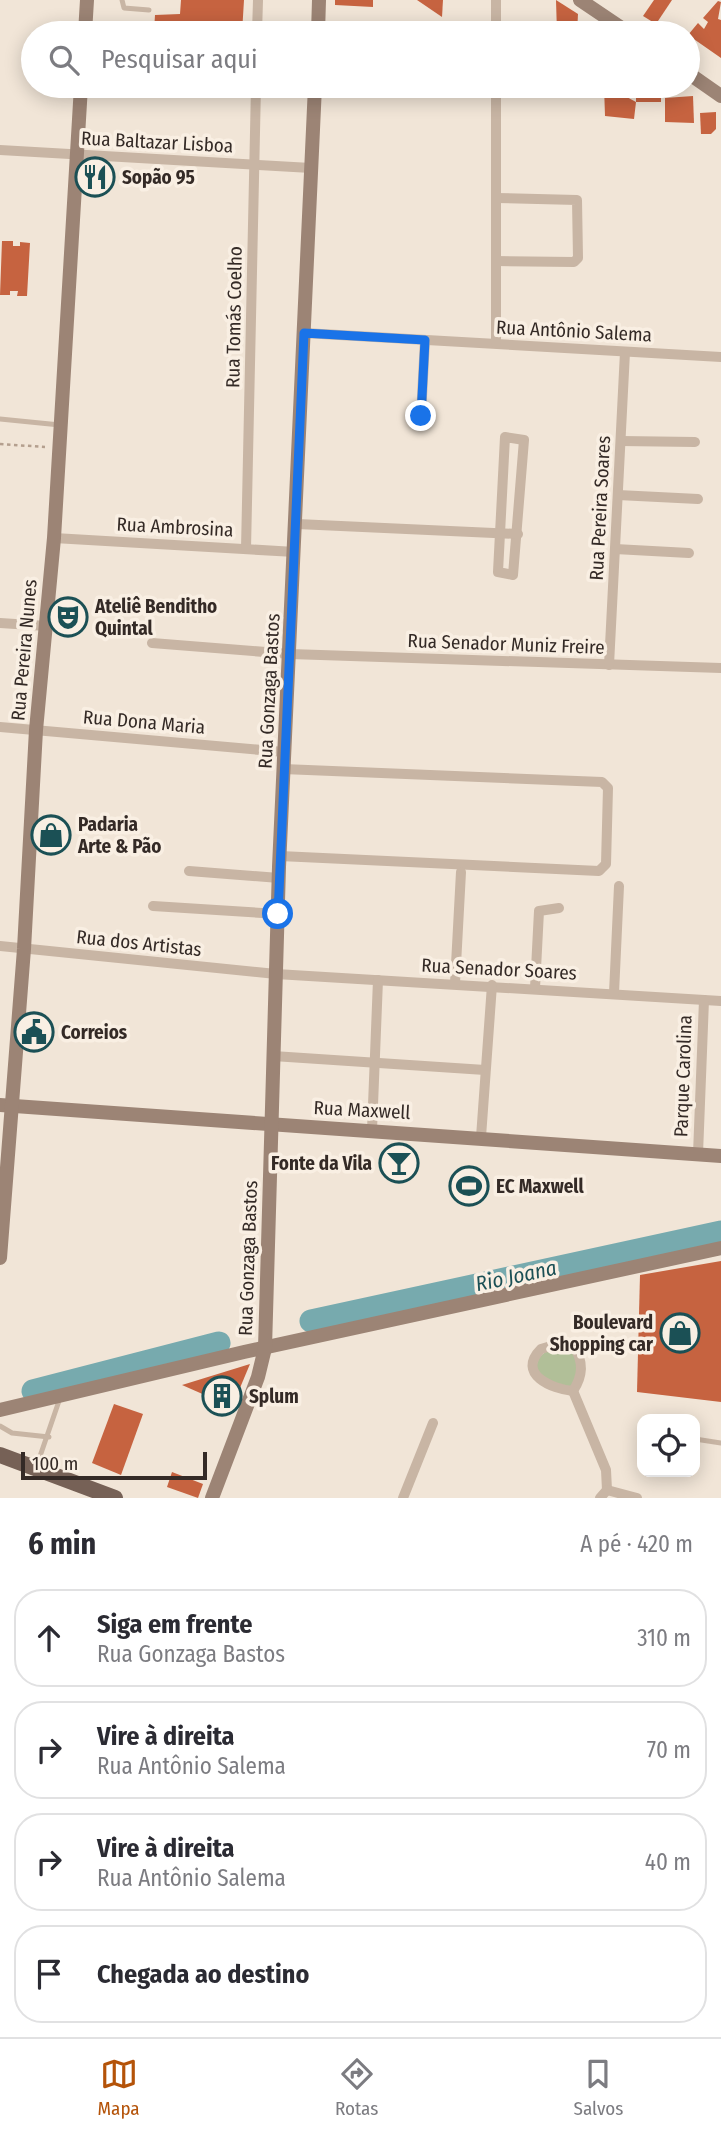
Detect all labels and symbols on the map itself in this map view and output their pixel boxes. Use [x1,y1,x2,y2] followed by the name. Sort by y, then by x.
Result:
[80,127,234,157] street label: Rua Baltazar Lisboa
[74,156,116,198] restaurant icon: Sopão 95
[122,166,195,189] place label: Sopão 95
[221,246,247,388] street label: Rua Tomás Coelho
[495,315,653,347] street label: Rua Antônio Salema
[405,400,436,431] route end
[585,435,615,581] street label: Rua Pereira Soares
[116,512,234,542] street label: Rua Ambrosina
[6,578,42,722] street label: Rua Pereira Nunes
[94,595,217,640] place label: Ateliê Benditho Quintal
[47,596,89,638] theatre icon: Ateliê Benditho Quintal
[253,613,285,769] street label: Rua Gonzaga Bastos
[407,629,605,659] street label: Rua Senador Muniz Freire
[82,705,206,739] street label: Rua Dona Maria
[77,813,161,858] place label: Padaria Arte & Pão
[30,814,72,856] shop icon: Padaria Arte & Pão
[262,898,293,929] route start
[75,925,203,961] street label: Rua dos Artistas
[421,953,577,985] street label: Rua Senador Soares
[13,1011,55,1053] public building icon: Correios
[669,1014,697,1138] street label: Parque Carolina
[61,1021,128,1044] place label: Correios
[313,1096,411,1124] street label: Rua Maxwell
[378,1142,420,1184] bar icon: Fonte da Vila
[271,1152,372,1175] place label: Fonte da Vila
[448,1165,490,1207] sports icon: EC Maxwell
[496,1175,585,1198] place label: EC Maxwell
[234,1180,262,1336] street label: Rua Gonzaga Bastos
[473,1255,559,1297] water label: Rio Joana
[550,1311,654,1356] place label: Boulevard Shopping car
[659,1312,701,1354] shop icon: Boulevard Shopping car
[201,1375,243,1417] building icon: Splum
[249,1385,299,1408] place label: Splum
[21,1449,206,1481] scale bar

